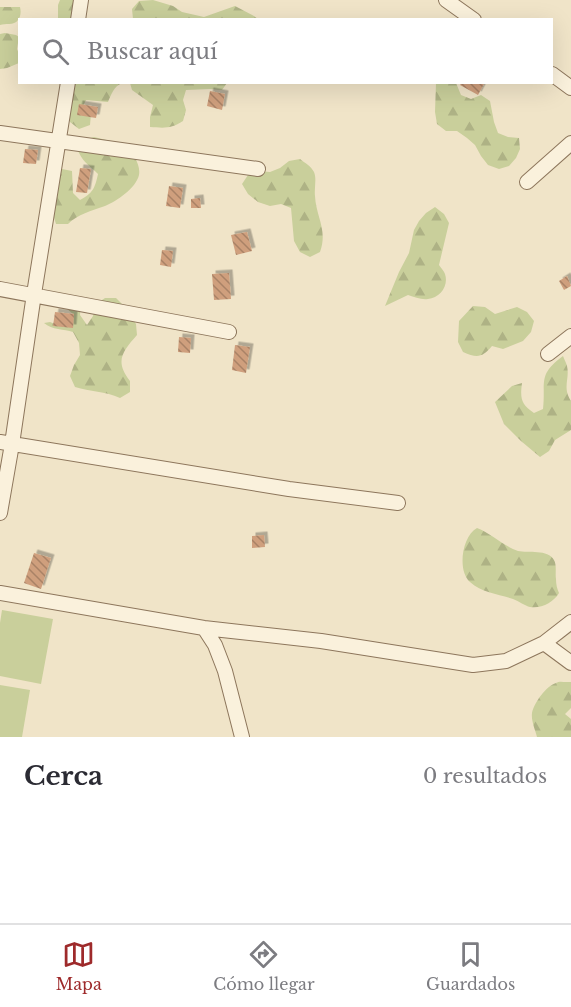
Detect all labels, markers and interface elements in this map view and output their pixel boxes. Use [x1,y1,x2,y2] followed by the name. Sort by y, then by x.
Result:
[18,18,553,84] search box
[39,35,72,68] icon: search
[87,38,218,65] text: Buscar aquí
[24,760,103,792] text: Cerca
[423,764,547,788] text: 0 resultados
[56,938,102,994] tab: Mapa
[213,938,315,994] tab: Cómo llegar
[426,938,515,994] tab: Guardados

